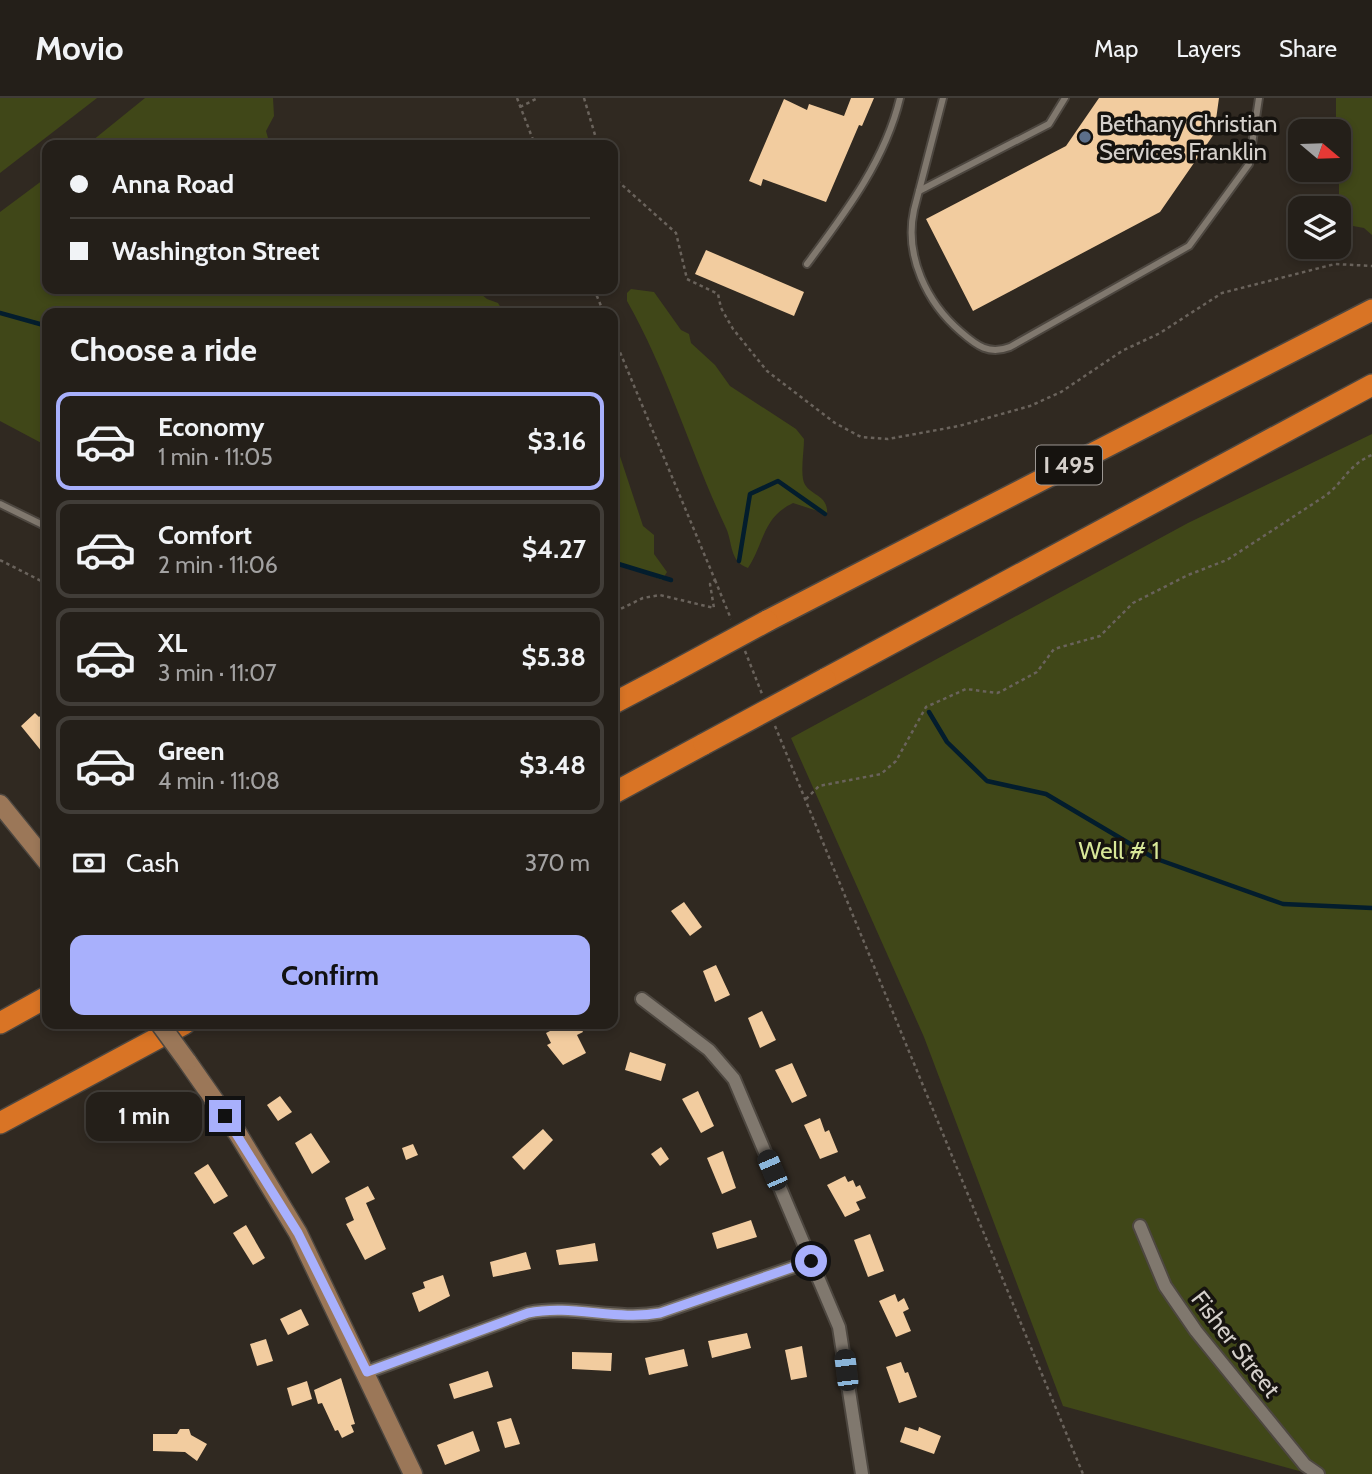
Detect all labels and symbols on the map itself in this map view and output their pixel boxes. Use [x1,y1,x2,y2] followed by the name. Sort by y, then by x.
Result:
[1099,109,1277,166] place label: Bethany Christian Services Franklin
[1288,119,1351,182] north arrow
[1077,129,1093,145] marker: Bethany Christian Services Franklin
[1036,446,1102,484] road number: I 495
[1079,836,1159,865] park label: Well # 1
[85,1091,201,1140] callout: 1 min
[209,1100,241,1132] route end
[755,1147,790,1193] car
[795,1245,827,1277] route start
[1185,1285,1287,1403] street label: Fisher Street
[834,1348,859,1392] car

